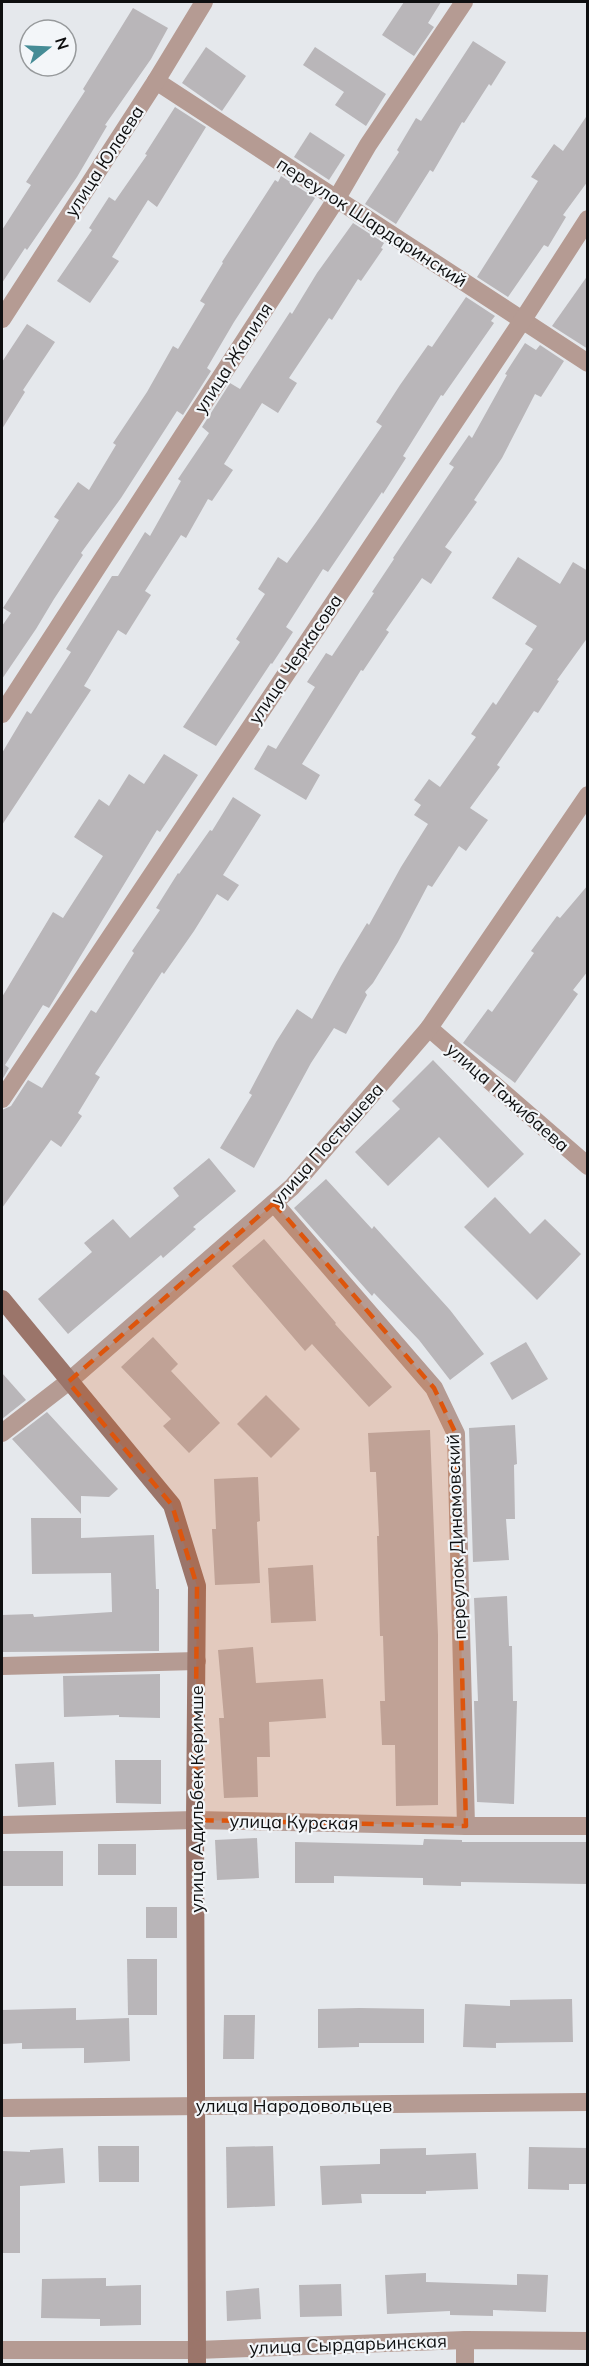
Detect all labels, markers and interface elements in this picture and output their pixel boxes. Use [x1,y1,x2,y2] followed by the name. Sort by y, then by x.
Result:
[18,18,78,78] north arrow
[51,35,74,52] text: N
[59,101,149,221] street label: улица Юлаева
[273,152,471,292] street label: переулок Шардаринский
[189,298,277,418] street label: улица Жалиля
[243,590,347,728] street label: улица Черкасова
[442,1037,574,1157] street label: улица Тажибаева
[266,1078,388,1210] street label: улица Постышева
[441,1434,471,1640] street label: переулок Динамовский
[185,1685,208,1913] street label: улица Адильбек Керимше
[229,1809,359,1835] street label: улица Курская
[196,2094,392,2117] street label: улица Народовольцев
[249,2329,447,2359] street label: улица Сырдарьинская

